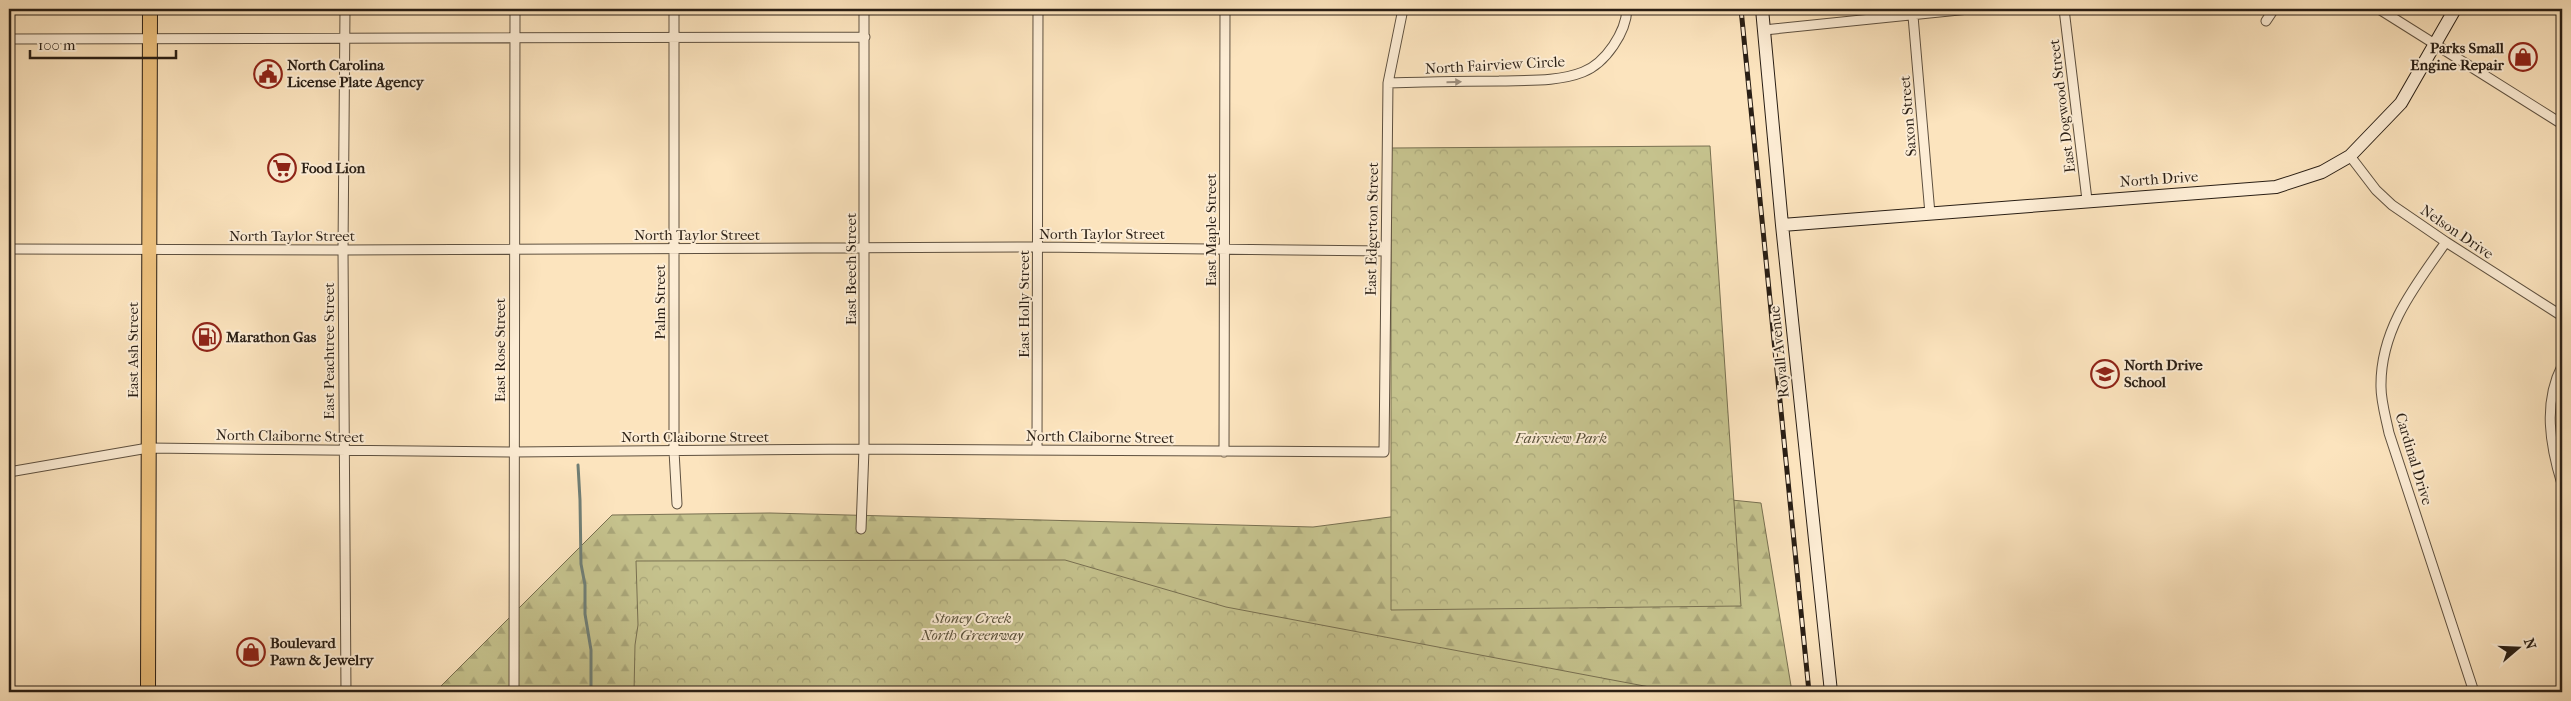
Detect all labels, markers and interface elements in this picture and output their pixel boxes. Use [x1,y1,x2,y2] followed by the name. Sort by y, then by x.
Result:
[30,28,176,60] scale bar
[38,36,76,54] text: 100 m
[2045,37,2079,174] street label: East Dogwood Street
[2410,39,2505,74] place label: Parks Small Engine Repair
[2508,42,2538,72] shop icon: Parks Small Engine Repair
[1425,52,1566,78] street label: North Fairview Circle
[287,56,425,91] place label: North Carolina License Plate Agency
[253,59,283,89] public building icon: North Carolina License Plate Agency
[1895,74,1921,157] street label: Saxon Street
[1447,77,1463,85] one-way arrow
[267,153,297,183] supermarket icon: Food Lion
[300,159,365,177] place label: Food Lion
[1362,161,1382,296] street label: East Edgerton Street
[2119,167,2199,191] street label: North Drive
[1202,173,1220,287] street label: East Maple Street
[2417,201,2497,263] street label: Nelson Drive
[842,212,860,325] street label: East Beech Street
[1039,225,1166,243] street label: North Taylor Street
[634,226,761,244] street label: North Taylor Street
[229,227,356,245] street label: North Taylor Street
[1015,249,1033,358] street label: East Holly Street
[651,264,669,340] street label: Palm Street
[320,282,338,420] street label: East Peachtree Street
[491,297,509,402] street label: East Rose Street
[124,301,142,398] street label: East Ash Street
[1765,304,1793,399] street label: Royall Avenue
[192,322,222,352] fuel station icon: Marathon Gas
[225,328,317,346] place label: Marathon Gas
[2124,356,2203,391] place label: North Drive School
[2090,359,2120,389] school or university icon: North Drive School
[2391,411,2437,508] street label: Cardinal Drive
[216,426,365,446] street label: North Claiborne Street
[1026,427,1175,447] street label: North Claiborne Street
[621,428,770,446] street label: North Claiborne Street
[1514,429,1607,447] park label: Fairview Park
[920,609,1024,644] park label: Stoney Creek North Greenway
[2494,624,2544,674] north arrow
[270,634,375,669] place label: Boulevard Pawn & Jewelry
[2520,636,2540,652] text: N
[236,637,266,667] shop icon: Boulevard Pawn & Jewelry

